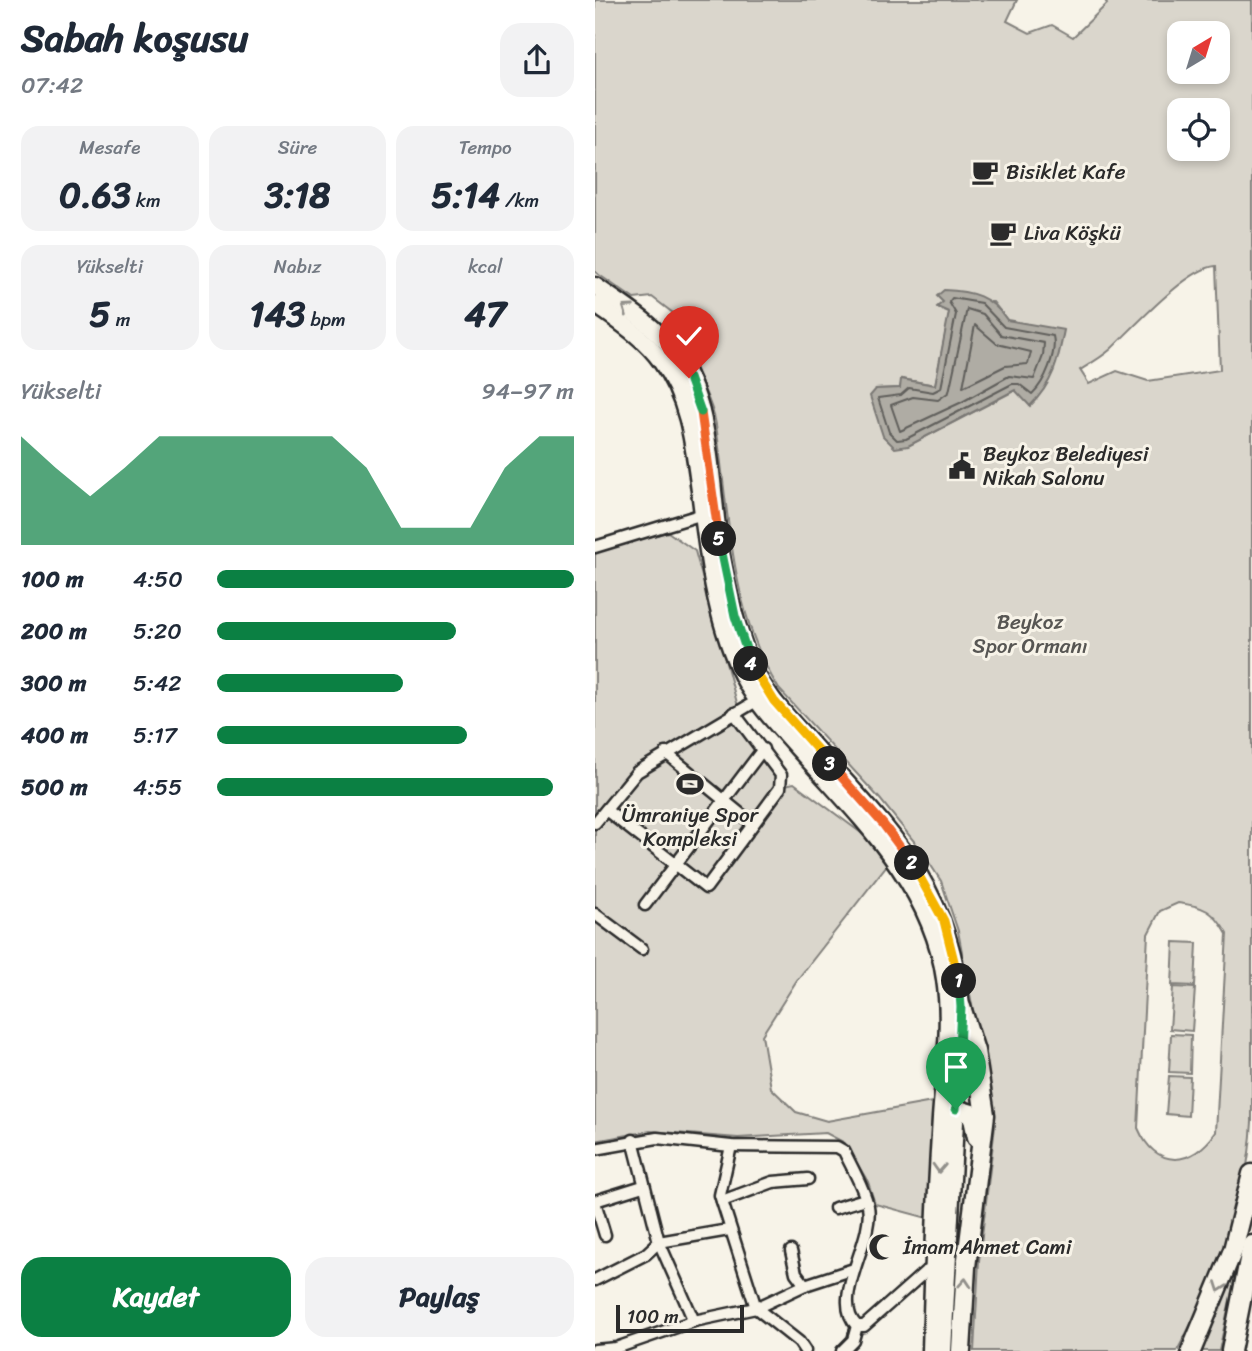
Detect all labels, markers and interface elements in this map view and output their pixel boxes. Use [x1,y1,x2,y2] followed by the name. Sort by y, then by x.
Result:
[21,5,248,72] text: Sabah koşusu
[1167,21,1230,84] north arrow
[1167,21,1230,161] map controls
[500,23,574,97] button: share
[21,65,83,106] text: 07:42
[1167,98,1230,161] button: locate
[79,131,140,164] text: Mesafe
[278,131,317,164] text: Süre
[459,131,512,164] text: Tempo
[1006,153,1126,191] place label: Bisiklet Kafe
[970,157,1000,187] cafe icon: Bisiklet Kafe
[59,164,131,226] text: 0.63
[265,164,330,226] text: 3:18
[431,164,500,226] text: 5:14
[131,184,161,217] text: km
[500,184,539,217] text: /km
[1024,214,1122,252] place label: Liva Köşkü
[988,218,1018,248] cafe icon: Liva Köşkü
[77,250,143,283] text: Yükselti
[274,250,321,283] text: Nabız
[468,250,502,283] text: kcal
[89,283,111,345] text: 5
[249,283,306,345] text: 143
[464,283,506,345] text: 47
[111,303,130,336] text: m
[306,303,346,336] text: bpm
[622,305,635,317] one-way arrow
[659,306,719,378] pin
[670,317,708,355] icon: check
[21,371,101,412] text: Yükselti
[482,371,574,412] text: 94–97 m
[983,435,1150,497] place label: Beykoz Belediyesi Nikah Salonu
[947,451,977,481] public building icon: Beykoz Belediyesi Nikah Salonu
[701,522,737,556] pin: 5
[713,522,724,555] text: 5
[21,559,84,600] text: 100 m
[133,559,183,600] text: 4:50
[972,603,1088,665] park label: Beykoz Spor Ormanı
[21,611,87,652] text: 200 m
[133,611,182,652] text: 5:20
[733,646,769,682] pin: 4
[745,647,756,680] text: 4
[21,663,86,704] text: 300 m
[133,663,182,704] text: 5:42
[21,715,88,756] text: 400 m
[133,715,177,756] text: 5:17
[813,746,847,782] pin: 3
[824,747,835,780] text: 3
[21,767,88,808] text: 500 m
[133,767,182,808] text: 4:55
[675,769,705,799] sports icon: Ümraniye Spor Kompleksi
[622,796,760,858] place label: Ümraniye Spor Kompleksi
[895,846,929,880] pin: 2
[906,846,917,879] text: 2
[941,964,977,998] pin: 1
[954,964,963,997] text: 1
[926,1037,986,1109] pin
[937,1048,975,1086] icon: arrive
[932,1162,947,1173] one-way arrow
[902,1228,1073,1266] place label: İmam Ahmet Cami
[867,1232,897,1262] mosque icon: İmam Ahmet Cami
[21,1257,291,1337] button: Kaydet
[305,1257,574,1337] button: Paylaş
[957,1277,972,1288] one-way arrow
[1214,1280,1228,1292] one-way arrow
[627,1300,679,1333] text: 100 m
[616,1302,744,1334] scale bar

